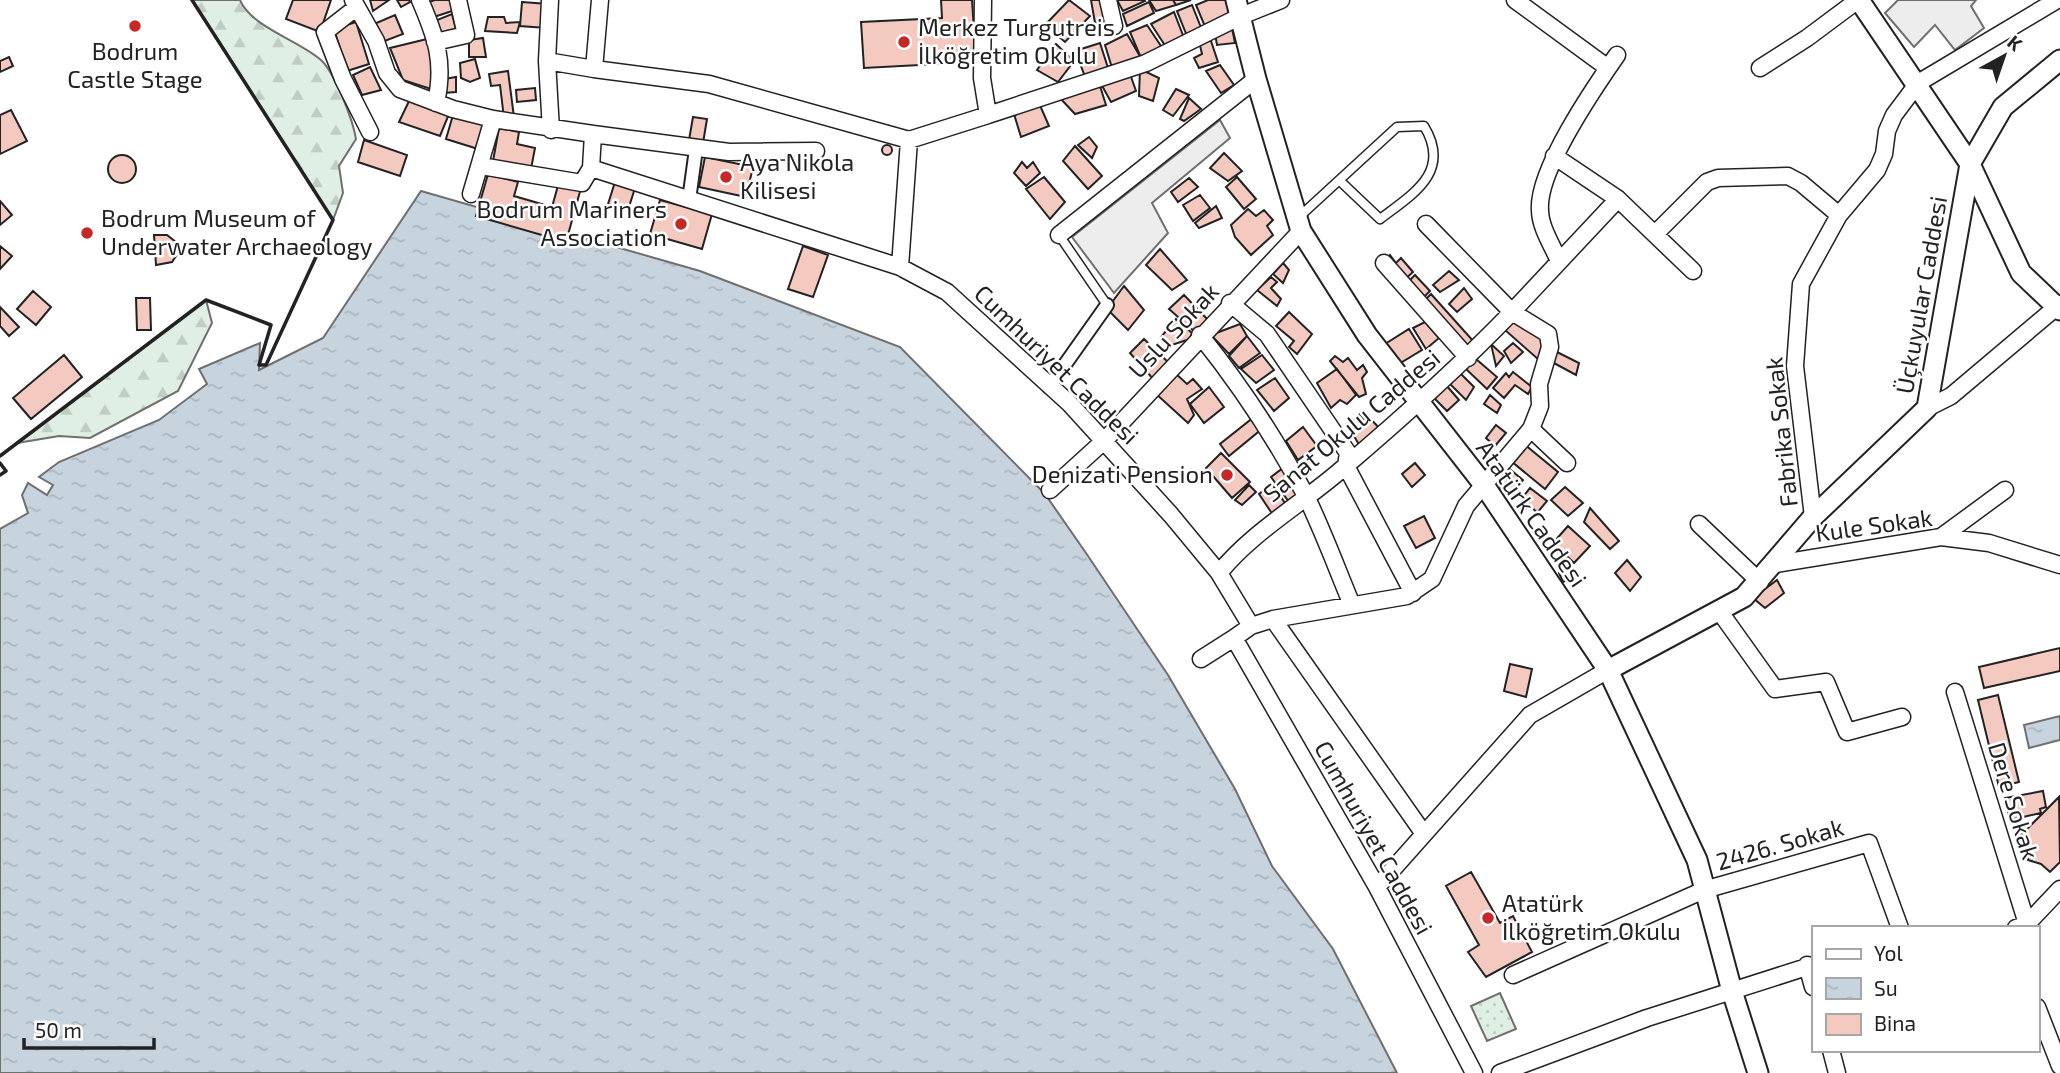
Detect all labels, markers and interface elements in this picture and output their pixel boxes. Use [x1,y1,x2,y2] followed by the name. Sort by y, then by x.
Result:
[918,12,1115,69] place label: Merkez Turgutreis İlköğretim Okulu
[127,18,143,34] marker: Bodrum Castle Stage
[1969,21,2039,91] north arrow
[2003,30,2027,55] text: K
[896,34,912,50] marker: Merkez Turgutreis İlköğretim Okulu
[67,36,203,93] place label: Bodrum Castle Stage
[740,147,854,204] place label: Aya Nikola Kilisesi
[718,169,734,185] marker: Aya Nikola Kilisesi
[477,194,667,251] place label: Bodrum Mariners Association
[1889,194,1953,396] street label: Üçkuyular Caddesi
[101,203,373,260] place label: Bodrum Museum of Underwater Archaeology
[673,216,689,232] marker: Bodrum Mariners Association
[79,225,95,241] marker: Bodrum Museum of Underwater Archaeology
[1122,277,1224,383] street label: Uslu Sokak
[969,278,1145,450] street label: Cumhuriyet Caddesi
[1257,342,1445,507] street label: Sanat Okulu Caddesi
[1758,356,1803,508] street label: Fabrika Sokak
[1471,434,1593,592] street label: Atatürk Caddesi
[1032,459,1213,488] place label: Denizati Pension
[1219,467,1235,483] marker: Denizati Pension
[1813,502,1934,547] street label: Kule Sokak
[1309,735,1440,939] street label: Cumhuriyet Caddesi
[1983,738,2046,863] street label: Dere Sokak
[1713,812,1847,876] street label: 2426. Sokak
[1502,888,1681,945] place label: Atatürk İlköğretim Okulu
[1480,910,1496,926] marker: Atatürk İlköğretim Okulu
[1812,926,2039,1052] legend
[1874,940,1903,965] text: Yol
[1874,975,1898,1000] text: Su
[24,1006,154,1050] scale bar
[1874,1010,1916,1035] text: Bina
[35,1017,82,1042] text: 50 m

